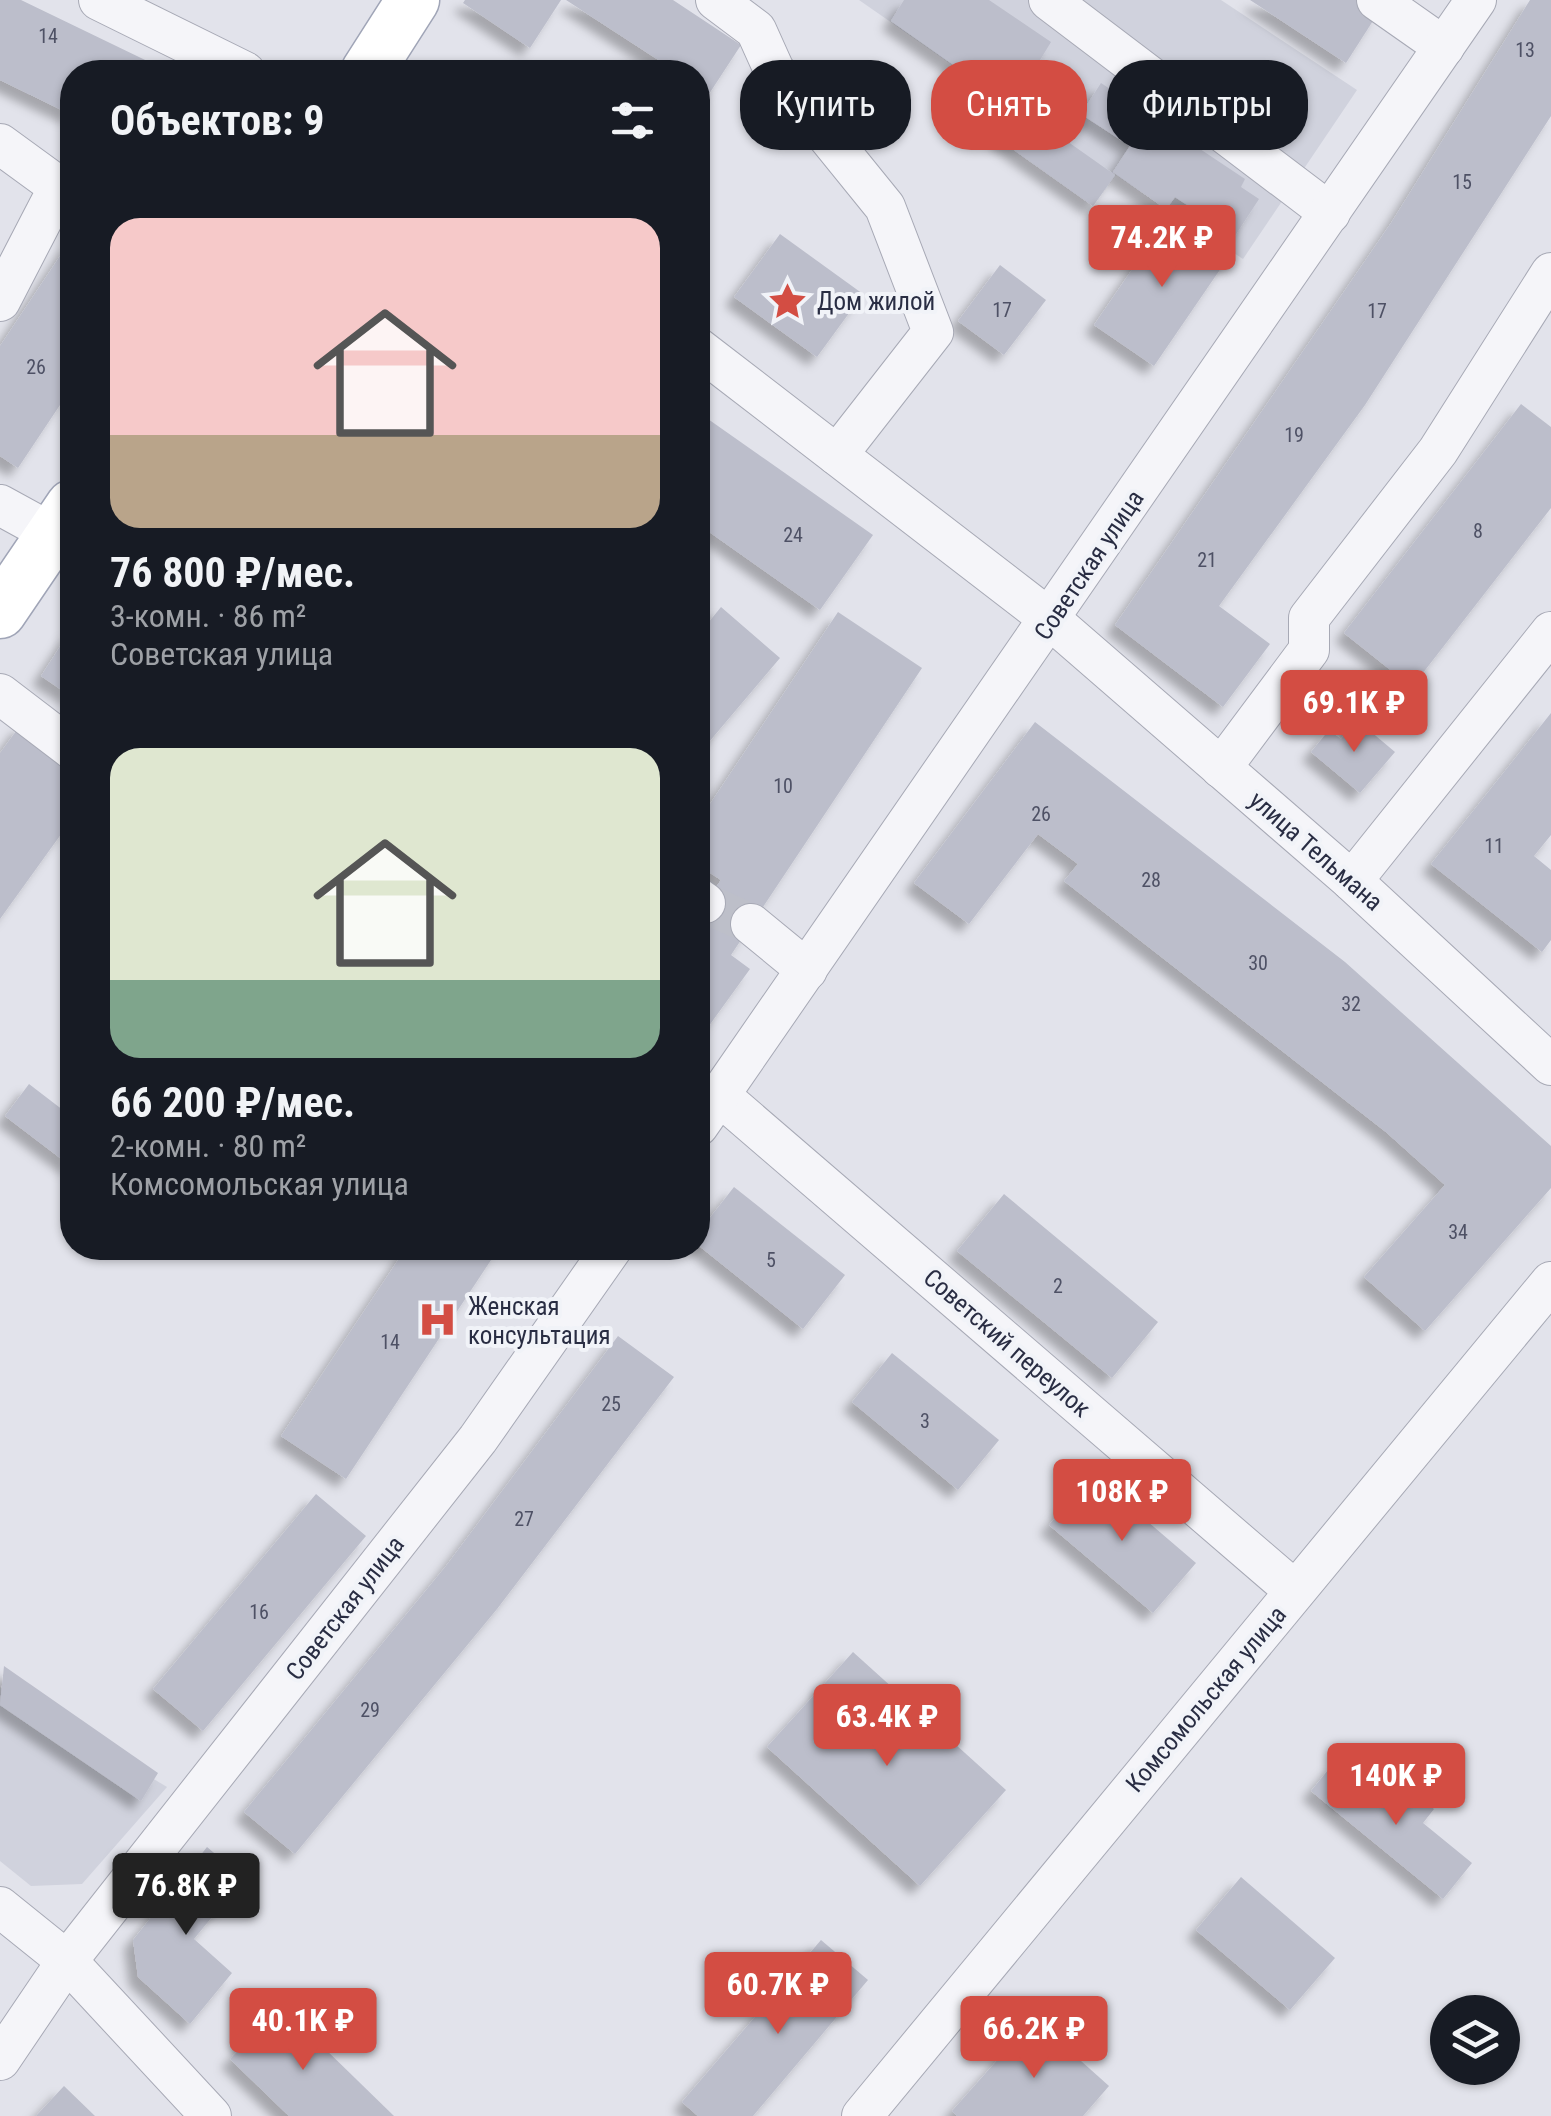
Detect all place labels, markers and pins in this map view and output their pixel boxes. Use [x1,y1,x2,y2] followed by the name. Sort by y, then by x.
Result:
[1070,205,1254,290] pin: 74.2K ₽
[766,280,808,322] place icon: Дом жилой
[817,287,935,316] place label: Дом жилой
[1262,670,1446,755] pin: 69.1K ₽
[468,1292,611,1350] place label: Женская консультация
[417,1299,459,1341] hospital icon: Женская консультация
[1041,1459,1203,1544] pin: 108K ₽
[795,1684,979,1769] pin: 63.4K ₽
[1315,1743,1477,1828] pin: 140K ₽
[94,1853,278,1938] pin: 76.8K ₽
[686,1952,870,2037] pin: 60.7K ₽
[211,1988,395,2073] pin: 40.1K ₽
[942,1996,1126,2081] pin: 66.2K ₽

